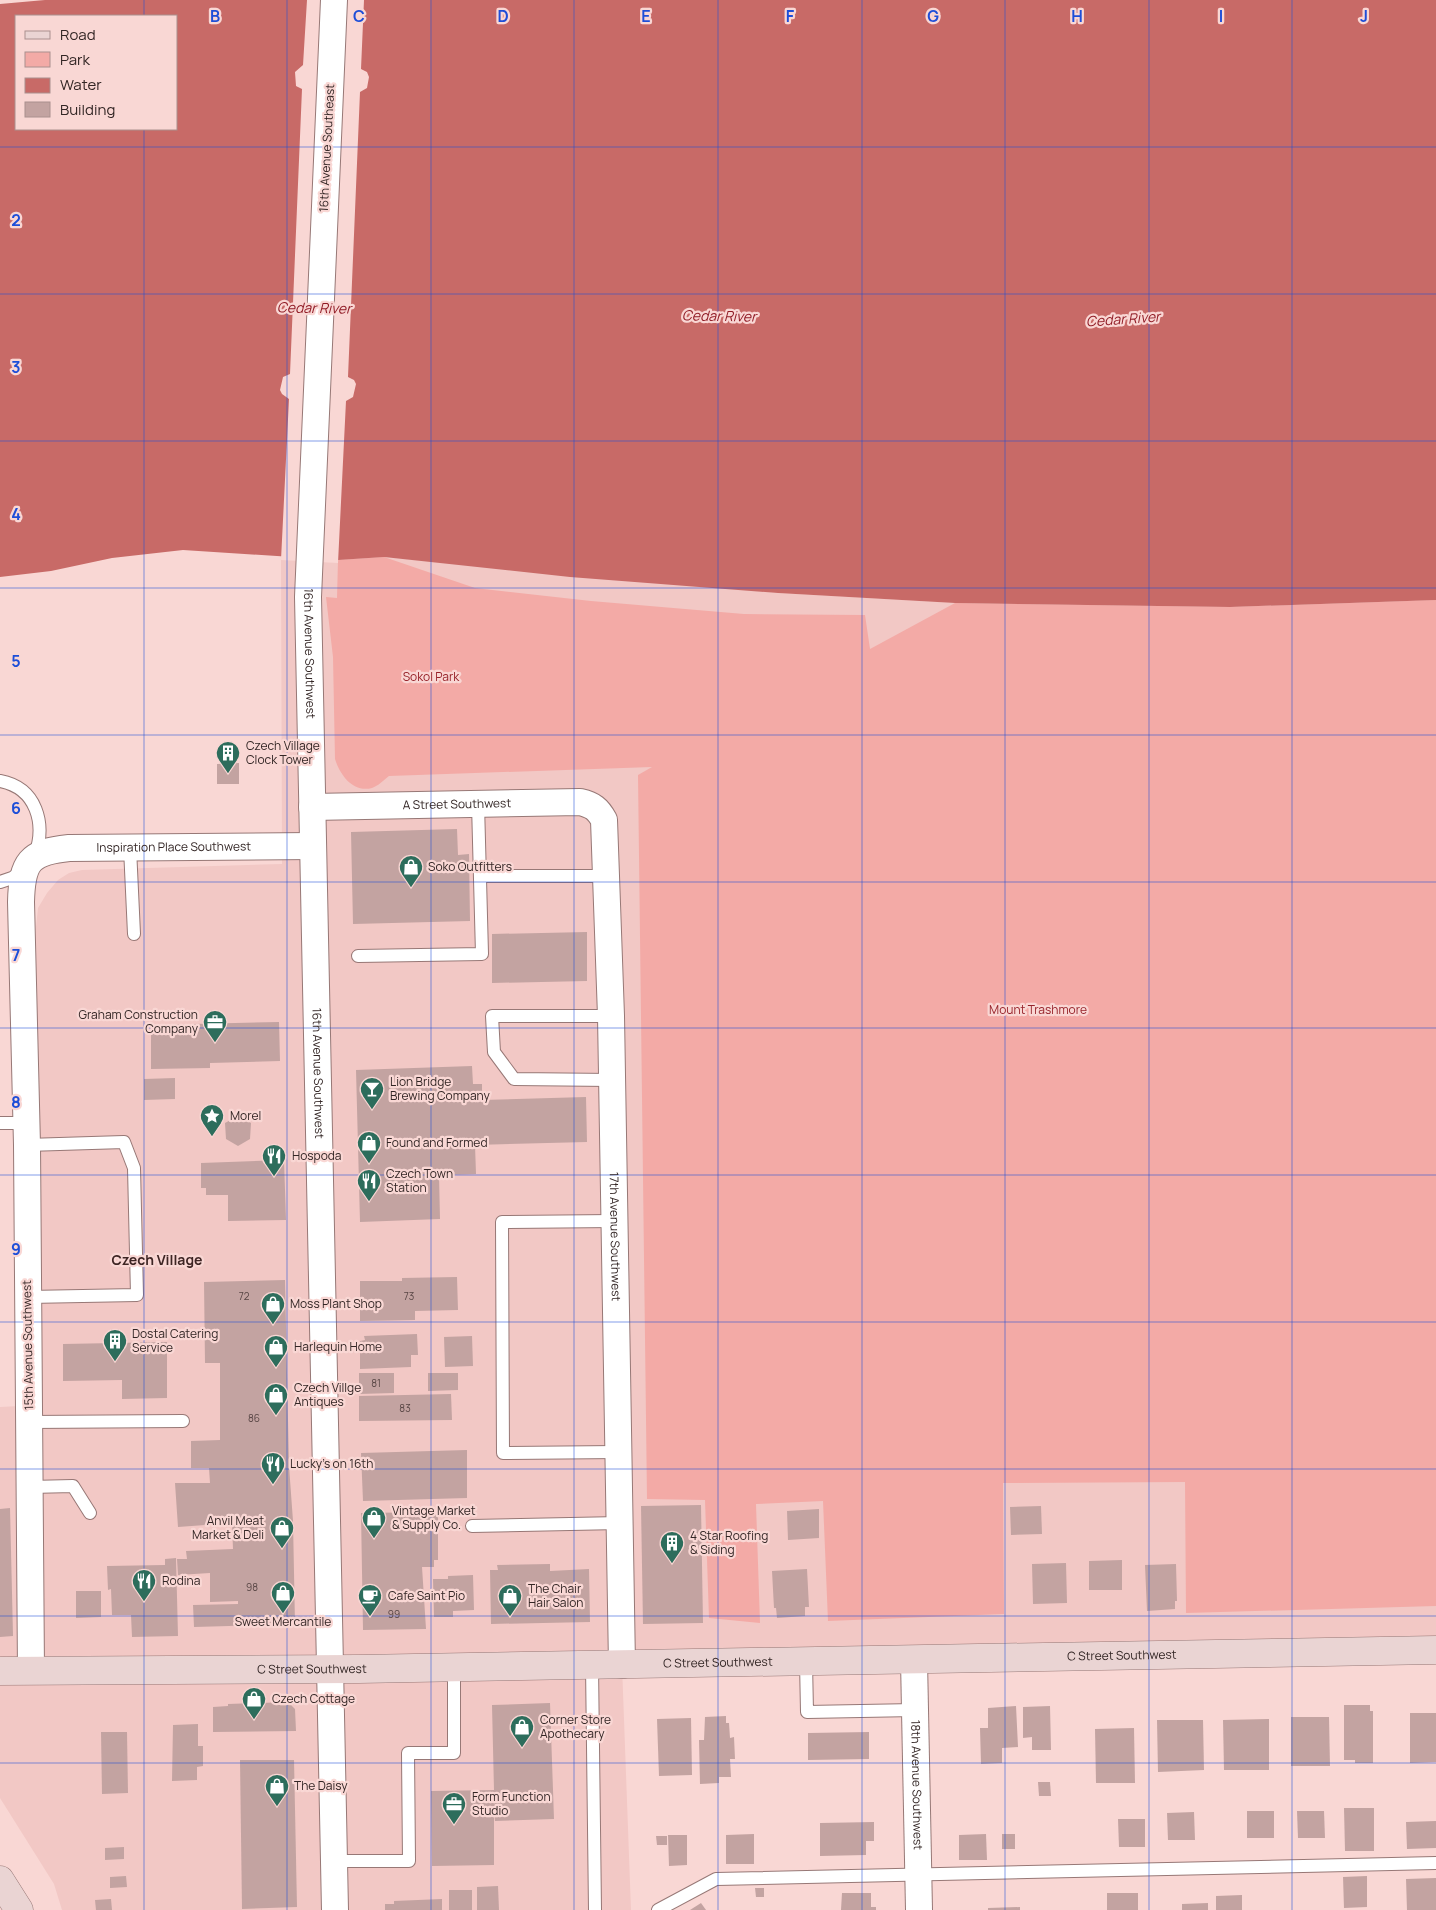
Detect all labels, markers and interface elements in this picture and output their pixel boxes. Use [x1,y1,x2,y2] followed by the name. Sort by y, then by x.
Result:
[210,5,220,27] text: B
[353,5,365,27] text: C
[497,5,509,27] text: D
[641,5,651,27] text: E
[786,5,795,27] text: F
[927,5,939,27] text: G
[1071,5,1083,27] text: H
[1219,5,1223,27] text: I
[1360,5,1368,27] text: J
[15,15,178,130] legend
[60,24,96,45] text: Road
[60,49,90,70] text: Park
[60,74,102,95] text: Water
[315,83,338,212] street label: 16th Avenue Southeast
[60,99,115,120] text: Building
[11,209,21,231] text: 2
[277,297,353,318] water label: Cedar River
[682,305,758,326] water label: Cedar River
[1085,306,1163,331] water label: Cedar River
[11,356,21,378] text: 3
[11,503,21,525] text: 4
[300,588,320,719] street label: 16th Avenue Southwest
[11,650,21,672] text: 5
[403,668,460,685] park label: Sokol Park
[246,737,320,768] place label: Czech Village Clock Tower
[215,740,241,774] building icon: Czech Village Clock Tower
[403,794,512,813] street label: A Street Southwest
[11,797,21,819] text: 6
[96,838,251,856] street label: Inspiration Place Southwest
[398,854,424,888] shop icon: Soko Outfitters
[428,858,512,875] place label: Soko Outfitters
[12,944,20,966] text: 7
[989,1001,1087,1018] park label: Mount Trashmore
[79,1006,199,1037] place label: Graham Construction Company
[308,1008,328,1139] street label: 16th Avenue Southwest
[202,1009,228,1043] office icon: Graham Construction Company
[390,1073,490,1104] place label: Lion Bridge Brewing Company
[359,1076,385,1110] bar icon: Lion Bridge Brewing Company
[11,1091,21,1113] text: 8
[199,1103,225,1137] place icon: Morel
[230,1107,261,1124] place label: Morel
[356,1130,382,1164] shop icon: Found and Formed
[386,1134,488,1151] place label: Found and Formed
[261,1143,287,1177] restaurant icon: Hospoda
[292,1147,342,1164] place label: Hospoda
[386,1165,453,1196] place label: Czech Town Station
[356,1168,382,1202] restaurant icon: Czech Town Station
[606,1172,625,1302] street label: 17th Avenue Southwest
[11,1238,21,1260] text: 9
[112,1250,202,1269] district label: Czech Village
[18,1280,37,1410] street label: 15th Avenue Southwest
[239,1289,250,1303] house number: 72
[404,1289,414,1303] house number: 73
[260,1291,286,1325] shop icon: Moss Plant Shop
[290,1295,382,1312] place label: Moss Plant Shop
[132,1325,218,1356] place label: Dostal Catering Service
[102,1328,128,1362] building icon: Dostal Catering Service
[263,1334,289,1368] shop icon: Harlequin Home
[294,1338,382,1355] place label: Harlequin Home
[371,1376,381,1390] house number: 81
[294,1379,361,1410] place label: Czech Villge Antiques
[263,1382,289,1416] shop icon: Czech Villge Antiques
[399,1401,411,1415] house number: 83
[248,1411,260,1425] house number: 86
[260,1451,286,1485] restaurant icon: Lucky's on 16th
[290,1455,373,1472] place label: Lucky's on 16th
[392,1502,476,1533] place label: Vintage Market & Supply Co.
[361,1505,387,1539] shop icon: Vintage Market & Supply Co.
[192,1512,264,1543] place label: Anvil Meat Market & Deli
[269,1515,295,1549] shop icon: Anvil Meat Market & Deli
[690,1527,768,1558] place label: 4 Star Roofing & Siding
[659,1530,685,1564] building icon: 4 Star Roofing & Siding
[131,1568,157,1602] restaurant icon: Rodina
[162,1572,200,1589] place label: Rodina
[246,1580,258,1594] house number: 98
[270,1580,296,1614] shop icon: Sweet Mercantile
[528,1580,584,1611] place label: The Chair Hair Salon
[357,1583,383,1617] cafe icon: Cafe Saint Pio
[497,1583,523,1617] shop icon: The Chair Hair Salon
[388,1587,465,1604] place label: Cafe Saint Pio
[388,1607,400,1621] house number: 99
[235,1613,331,1630] place label: Sweet Mercantile
[1067,1646,1177,1665] street label: C Street Southwest
[663,1653,773,1672] street label: C Street Southwest
[257,1660,367,1678] street label: C Street Southwest
[241,1686,267,1720] shop icon: Czech Cottage
[272,1690,355,1707] place label: Czech Cottage
[540,1711,611,1742] place label: Corner Store Apothecary
[509,1714,535,1748] shop icon: Corner Store Apothecary
[907,1720,927,1850] street label: 18th Avenue Southwest
[264,1773,290,1807] shop icon: The Daisy
[294,1777,348,1794] place label: The Daisy
[472,1788,551,1819] place label: Form Function Studio
[441,1791,467,1825] office icon: Form Function Studio

